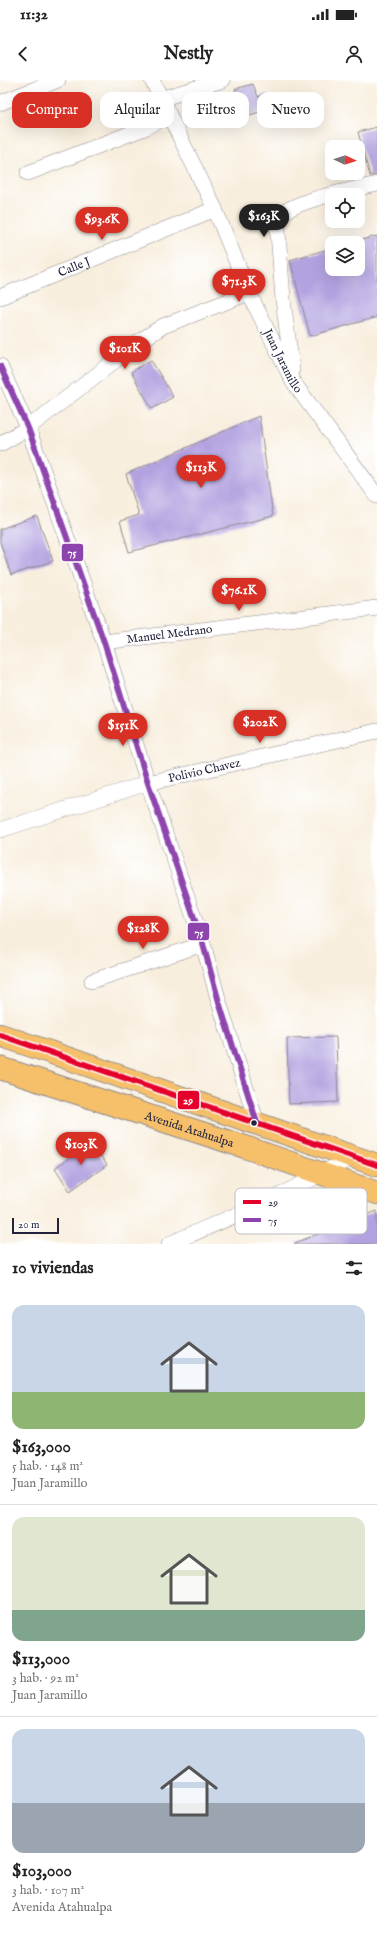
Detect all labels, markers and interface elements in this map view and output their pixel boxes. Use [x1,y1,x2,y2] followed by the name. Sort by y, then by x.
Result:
[20,5,48,24] text: 11:32
[12,43,34,65] icon: back
[164,43,213,66] text: Nestly
[343,43,365,65] icon: person
[12,92,92,128] chip: Comprar
[100,92,174,128] chip: Alquilar
[182,92,249,128] chip: Filtros
[257,92,324,128] chip: Nuevo
[325,140,365,180] north arrow
[325,140,365,276] map controls
[325,188,365,228] button: locate
[236,204,292,238] pin: $163K
[69,207,135,241] pin: $93.6K
[248,208,280,225] text: $163K
[84,211,120,228] text: $93.6K
[325,236,365,276] button: layers
[56,254,93,280] street label: Calle J
[206,269,272,303] pin: $71.3K
[221,273,257,290] text: $71.3K
[258,325,306,396] street label: Juan Jaramillo
[97,336,153,370] pin: $101K
[109,340,141,357] text: $101K
[173,455,229,489] pin: $113K
[185,459,217,476] text: $113K
[61,543,84,562] line badge: 75
[67,546,77,560] text: 75
[206,578,272,612] pin: $76.1K
[221,582,257,599] text: $76.1K
[126,622,214,647] street label: Manuel Medrano
[232,710,288,744] pin: $202K
[95,713,151,747] pin: $151K
[242,714,278,731] text: $202K
[108,717,139,734] text: $151K
[167,755,242,786] street label: Polivio Chavez
[115,916,171,950] pin: $128K
[127,920,159,937] text: $128K
[187,922,210,941] line badge: 75
[194,926,204,940] text: 75
[177,1090,200,1110] line badge: 29
[183,1094,193,1108] text: 29
[142,1108,236,1151] street label: Avenida Atahualpa
[249,1118,259,1128] unlabelled marker
[53,1132,109,1166] pin: $103K
[65,1136,97,1153] text: $103K
[235,1188,367,1234] legend
[268,1196,278,1210] text: 29
[268,1214,277,1228] text: 75
[12,1216,59,1235] scale bar
[18,1218,39,1232] text: 20 m
[343,1257,365,1279] icon: filters
[12,1258,94,1279] text: 10 viviendas
[153,1331,225,1403] icon: home
[12,1437,71,1458] text: $163,000
[12,1458,83,1475] text: 5 hab. · 148 m²
[12,1475,88,1492] text: Juan Jaramillo
[153,1543,225,1615] icon: home
[12,1649,70,1670] text: $113,000
[12,1670,79,1687] text: 3 hab. · 92 m²
[12,1687,88,1704] text: Juan Jaramillo
[153,1755,225,1827] icon: home
[12,1861,72,1882] text: $103,000
[12,1882,84,1899] text: 3 hab. · 107 m²
[12,1899,112,1916] text: Avenida Atahualpa

